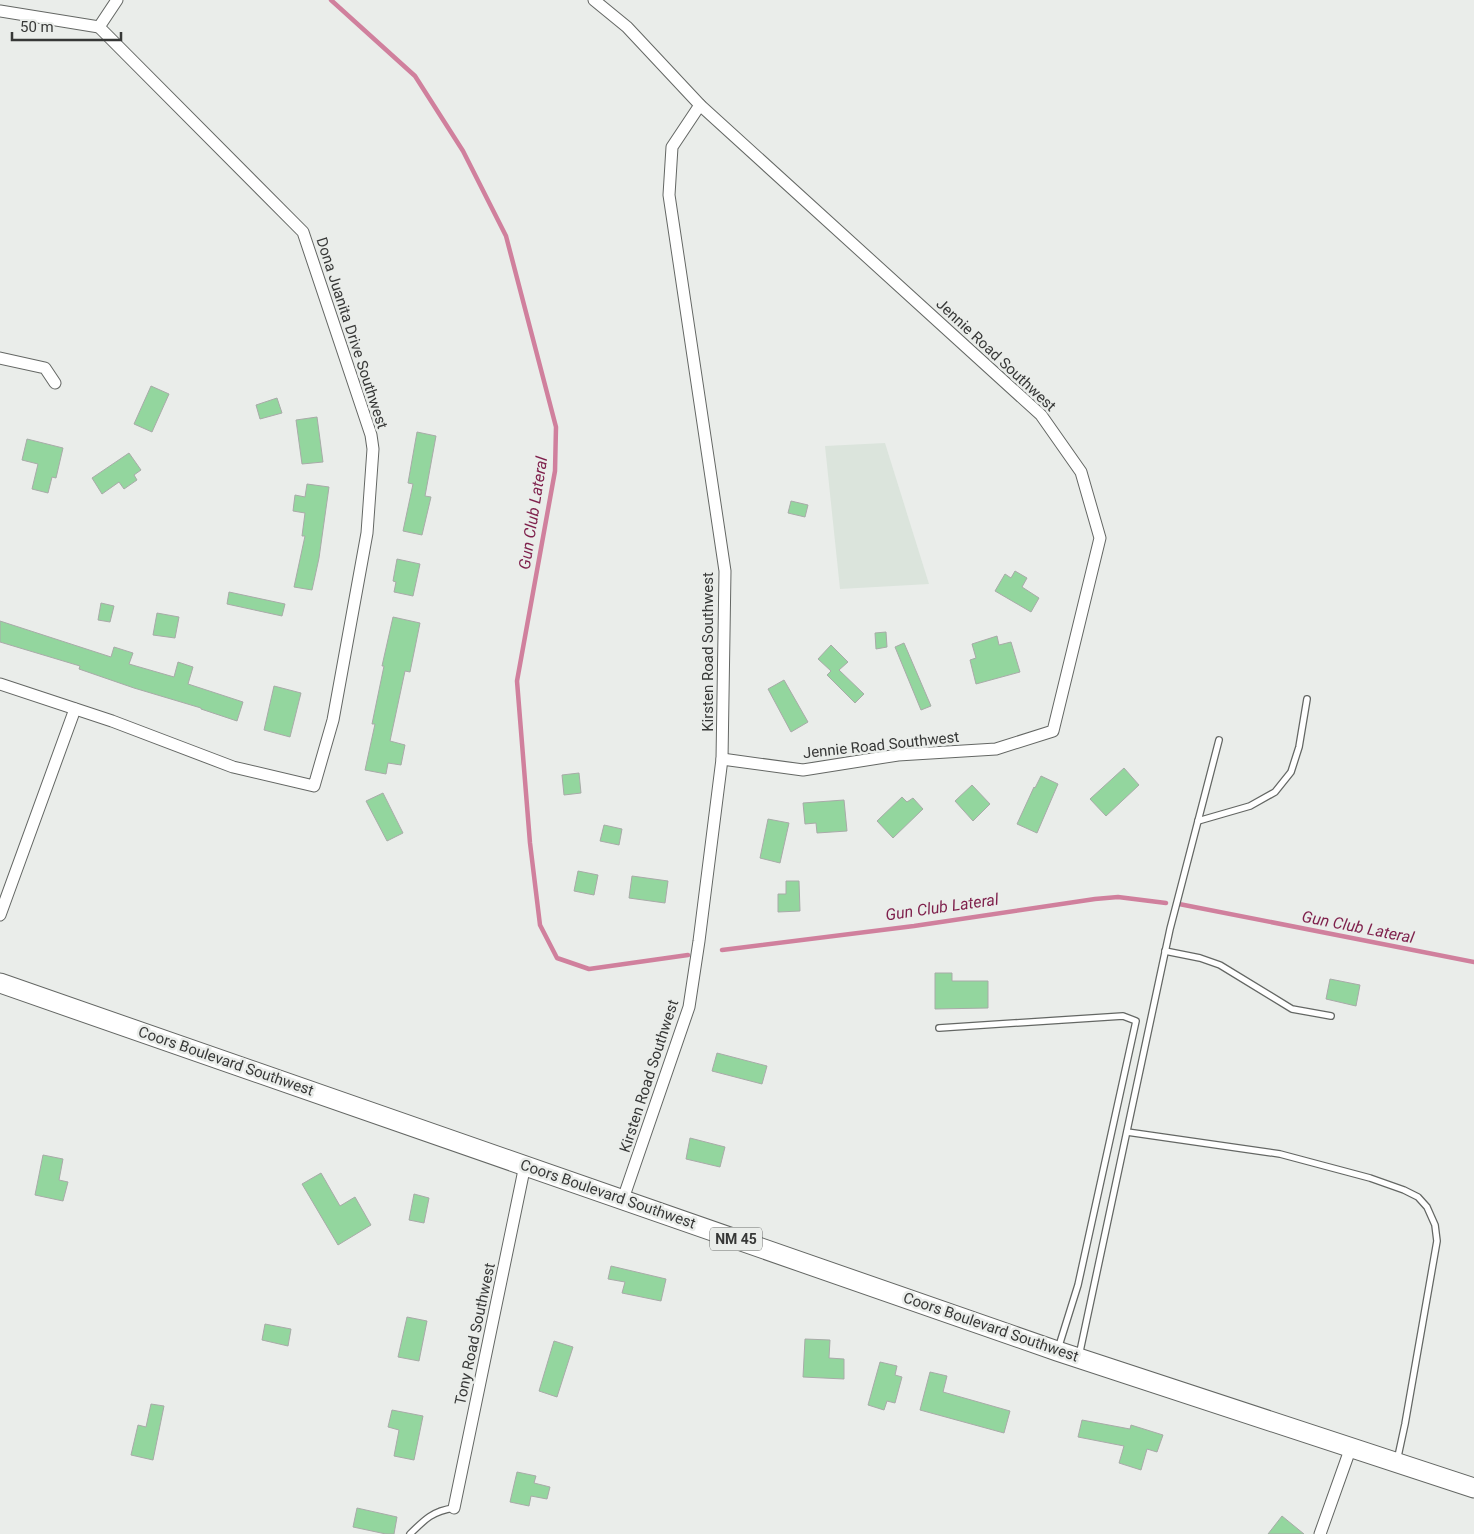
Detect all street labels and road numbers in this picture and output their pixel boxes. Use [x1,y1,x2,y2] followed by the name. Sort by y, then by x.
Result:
[313,235,392,431] street label: Dona Juanita Drive Southwest
[932,295,1060,415] street label: Jennie Road Southwest
[699,572,717,732] street label: Kirsten Road Southwest
[802,728,960,762] street label: Jennie Road Southwest
[616,997,682,1155] street label: Kirsten Road Southwest
[136,1022,316,1100] street label: Coors Boulevard Southwest
[518,1155,698,1233] street label: Coors Boulevard Southwest
[710,1228,762,1250] road number: NM 45
[451,1261,499,1407] street label: Tony Road Southwest
[901,1288,1081,1366] street label: Coors Boulevard Southwest

